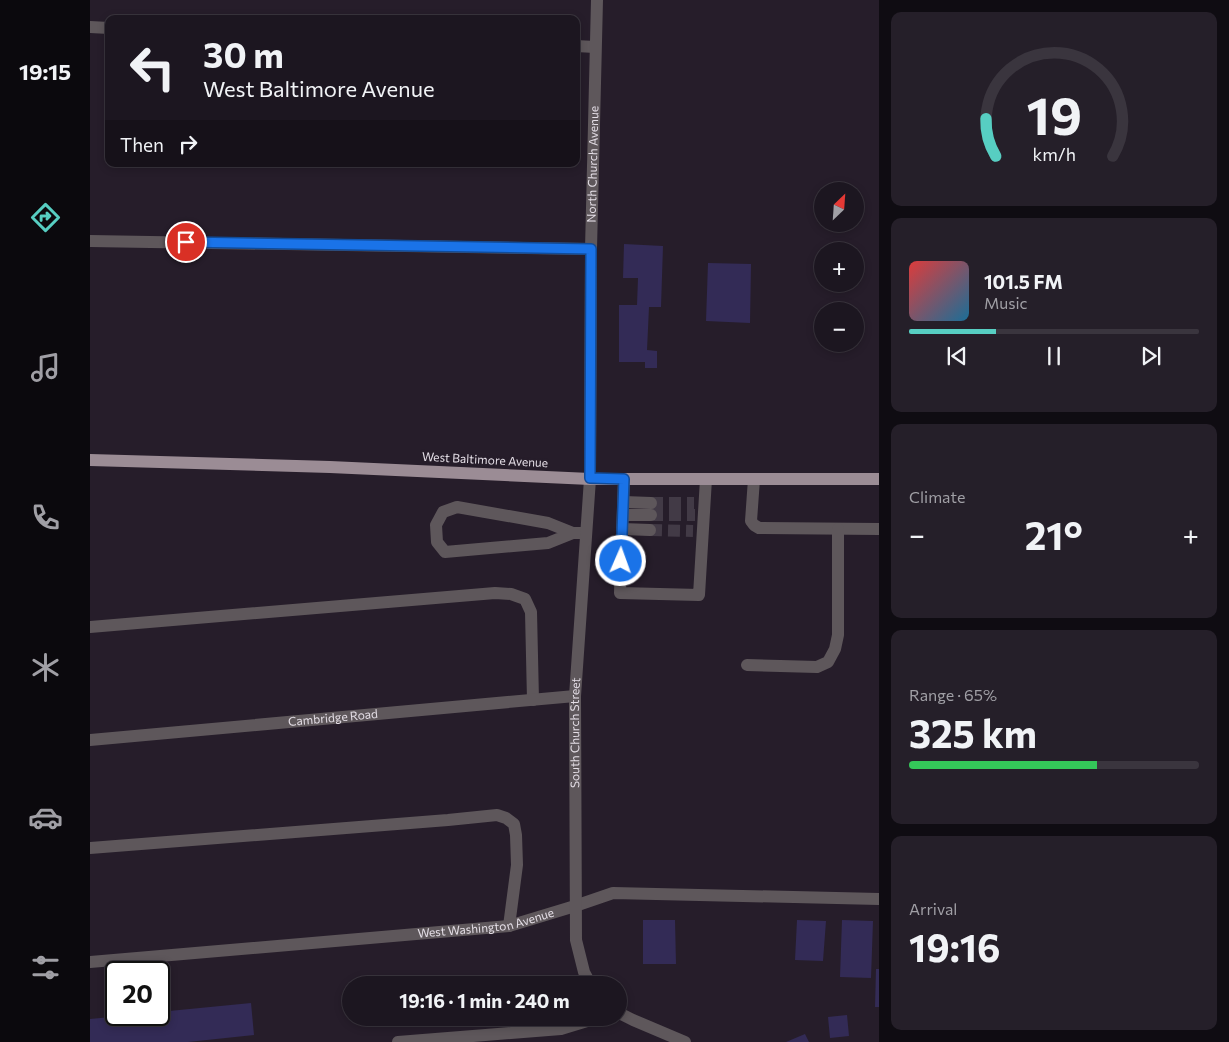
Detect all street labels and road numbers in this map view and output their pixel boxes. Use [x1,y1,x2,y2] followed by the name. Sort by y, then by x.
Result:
[584,106,600,223] street label: North Church Avenue
[422,449,548,469] street label: West Baltimore Avenue
[567,677,582,788] street label: South Church Street
[287,706,378,728] street label: Cambridge Road
[417,905,555,940] street label: West Washington Avenue

